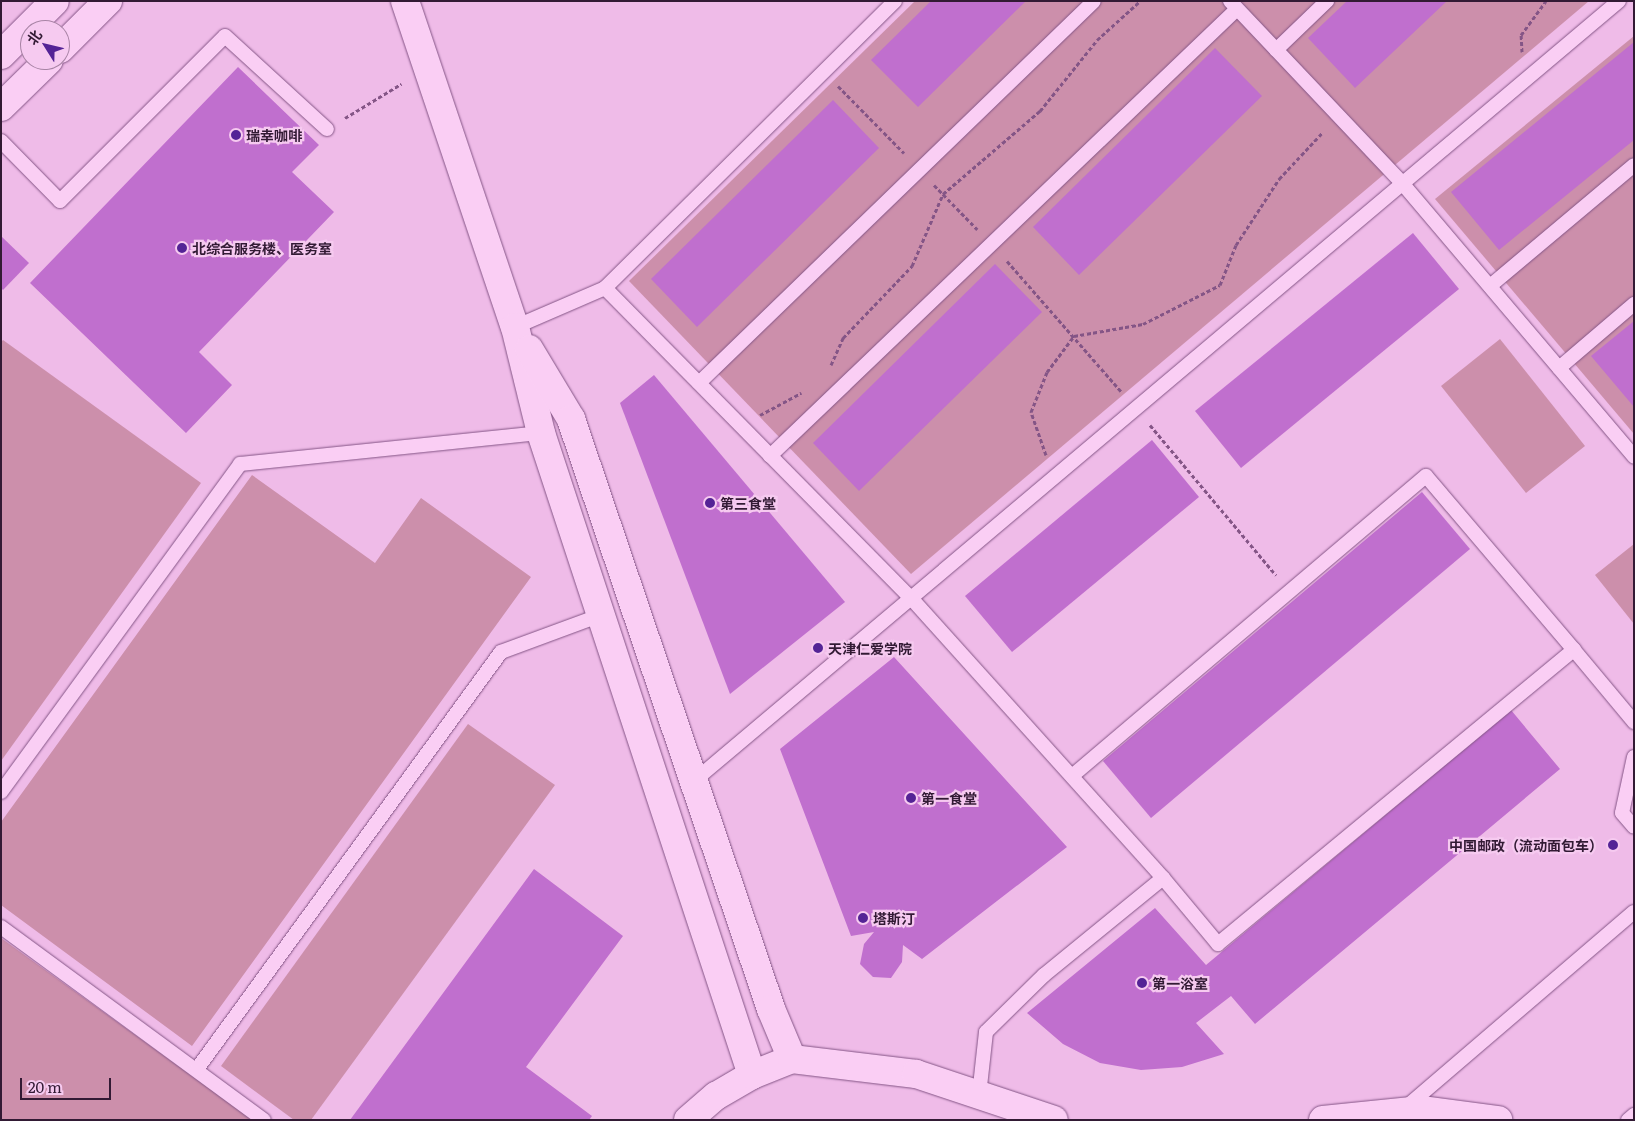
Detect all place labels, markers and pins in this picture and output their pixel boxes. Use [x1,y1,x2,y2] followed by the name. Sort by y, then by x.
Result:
[246,127,302,143] place label: 瑞幸咖啡
[230,129,242,141] marker: 瑞幸咖啡
[192,240,332,256] place label: 北综合服务楼、医务室
[176,242,188,254] marker: 北综合服务楼、医务室
[720,495,776,511] place label: 第三食堂
[704,497,716,509] marker: 第三食堂
[828,640,912,656] place label: 天津仁爱学院
[812,642,824,654] marker: 天津仁爱学院
[921,790,977,806] place label: 第一食堂
[905,792,917,804] marker: 第一食堂
[1449,837,1603,853] place label: 中国邮政（流动面包车）
[1607,839,1619,851] marker: 中国邮政（流动面包车）
[873,910,915,926] place label: 塔斯汀
[857,912,869,924] marker: 塔斯汀
[1152,975,1208,991] place label: 第一浴室
[1136,977,1148,989] marker: 第一浴室

